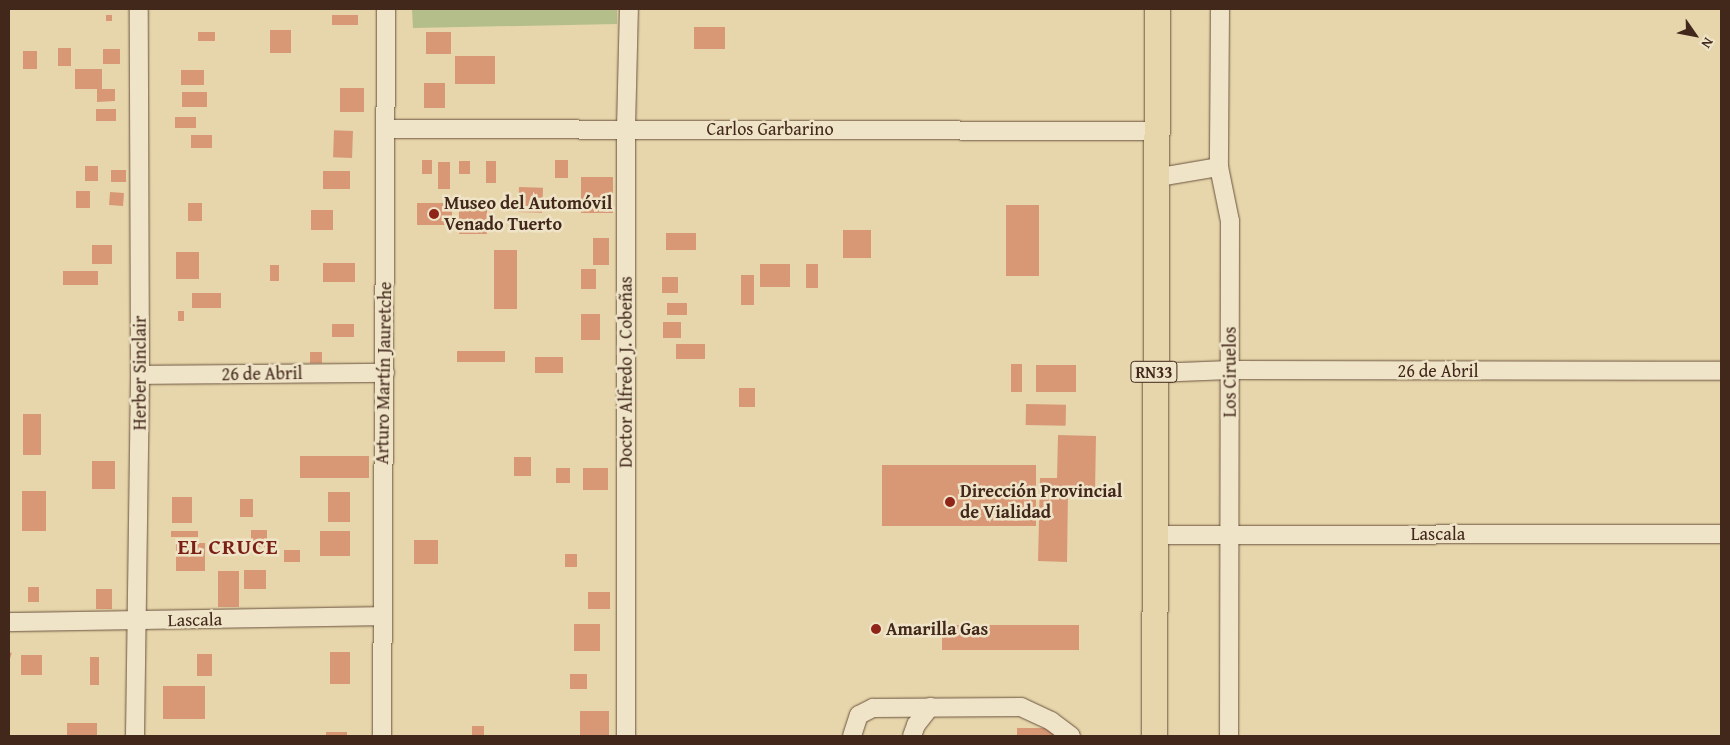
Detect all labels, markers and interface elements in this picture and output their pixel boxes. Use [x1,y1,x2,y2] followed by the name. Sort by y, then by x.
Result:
[1670,10,1720,60] north arrow
[1697,34,1719,53] text: N
[706,118,834,140] street label: Carlos Garbarino
[444,193,612,235] place label: Museo del Automóvil Venado Tuerto
[428,208,440,220] marker: Museo del Automóvil Venado Tuerto
[615,276,637,468] street label: Doctor Alfredo J. Cobeñas
[372,281,396,465] street label: Arturo Martín Jauretche
[129,316,151,430] street label: Herber Sinclair
[1219,327,1241,417] street label: Los Ciruelos
[1130,358,1178,386] road number: RN33
[1397,360,1479,382] street label: 26 de Abril
[221,362,303,386] street label: 26 de Abril
[960,481,1122,524] place label: Dirección Provincial de Vialidad
[944,496,956,508] marker: Dirección Provincial de Vialidad
[1411,523,1465,545] street label: Lascala
[176,534,280,560] district label: EL CRUCE
[168,609,222,631] street label: Lascala
[886,618,988,640] place label: Amarilla Gas
[870,623,882,635] marker: Amarilla Gas

